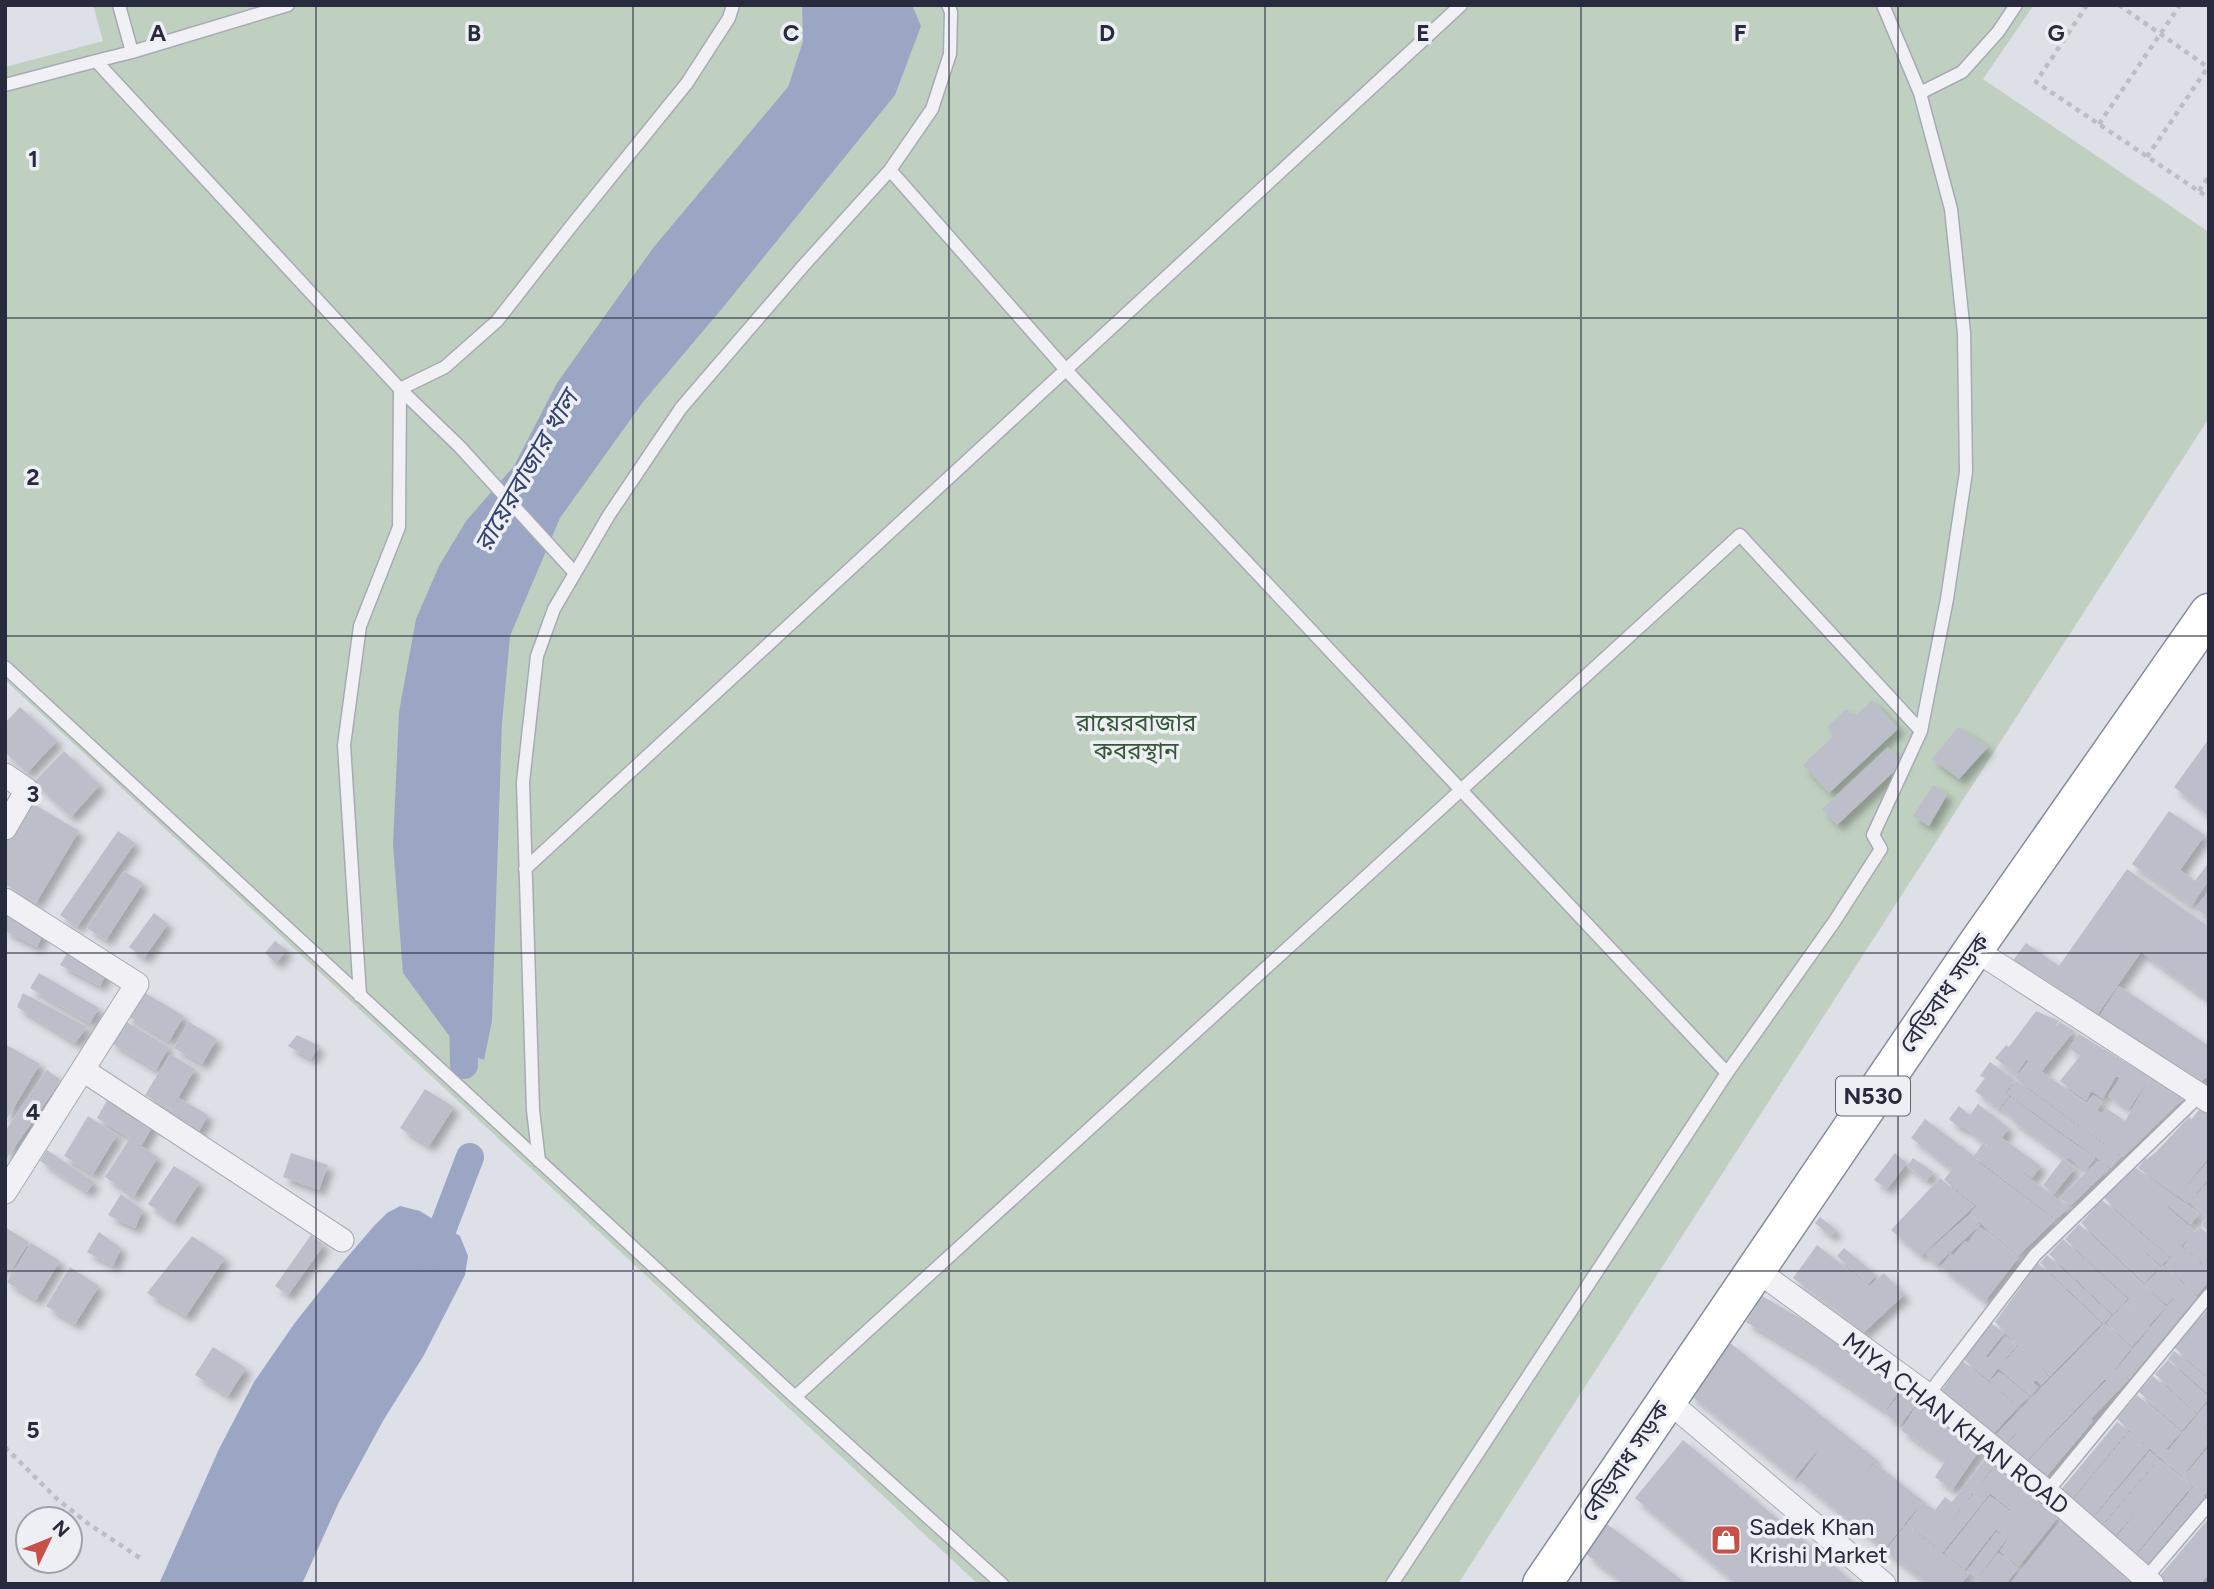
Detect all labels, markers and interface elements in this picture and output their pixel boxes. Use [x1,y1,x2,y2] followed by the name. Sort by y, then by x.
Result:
[150,19,167,47] text: A
[467,19,481,47] text: B
[783,19,800,47] text: C
[1099,19,1115,47] text: D
[1416,19,1430,47] text: E
[1734,19,1747,47] text: F
[2047,19,2065,47] text: G
[28,145,38,173] text: 1
[467,381,587,557] water label: রায়েরবাজার খাল
[26,463,40,491] text: 2
[1075,708,1197,765] park label: রায়েরবাজার কবরস্থান
[27,780,39,808] text: 3
[1892,927,1996,1058] street label: বেড়িবাধ সড়ক
[1836,1077,1910,1116] road number: N530
[26,1098,40,1126] text: 4
[1837,1326,2075,1520] street label: MIYA CHAN KHAN ROAD
[1574,1395,1676,1527] street label: বেড়িবাধ সড়ক
[26,1416,40,1444] text: 5
[14,1505,84,1575] north arrow
[1749,1512,1888,1569] place label: Sadek Khan Krishi Market
[48,1516,74,1542] text: N
[1709,1523,1743,1557] shop icon: Sadek Khan Krishi Market

